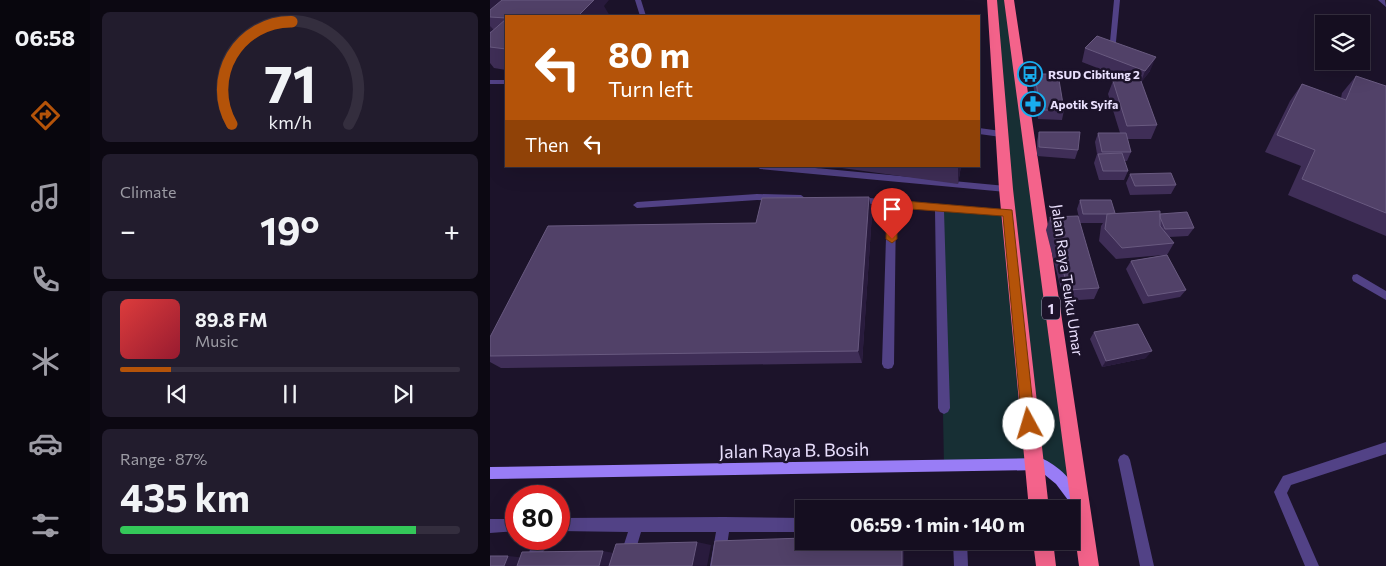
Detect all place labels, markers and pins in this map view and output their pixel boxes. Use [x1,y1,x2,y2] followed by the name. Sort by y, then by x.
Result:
[1017,61,1043,87] bus stop icon: RSUD Cibitung 2
[1048,67,1140,81] place label: RSUD Cibitung 2
[1020,91,1046,117] pharmacy icon: Apotik Syifa
[1050,97,1118,111] place label: Apotik Syifa
[871,188,913,239] pin

